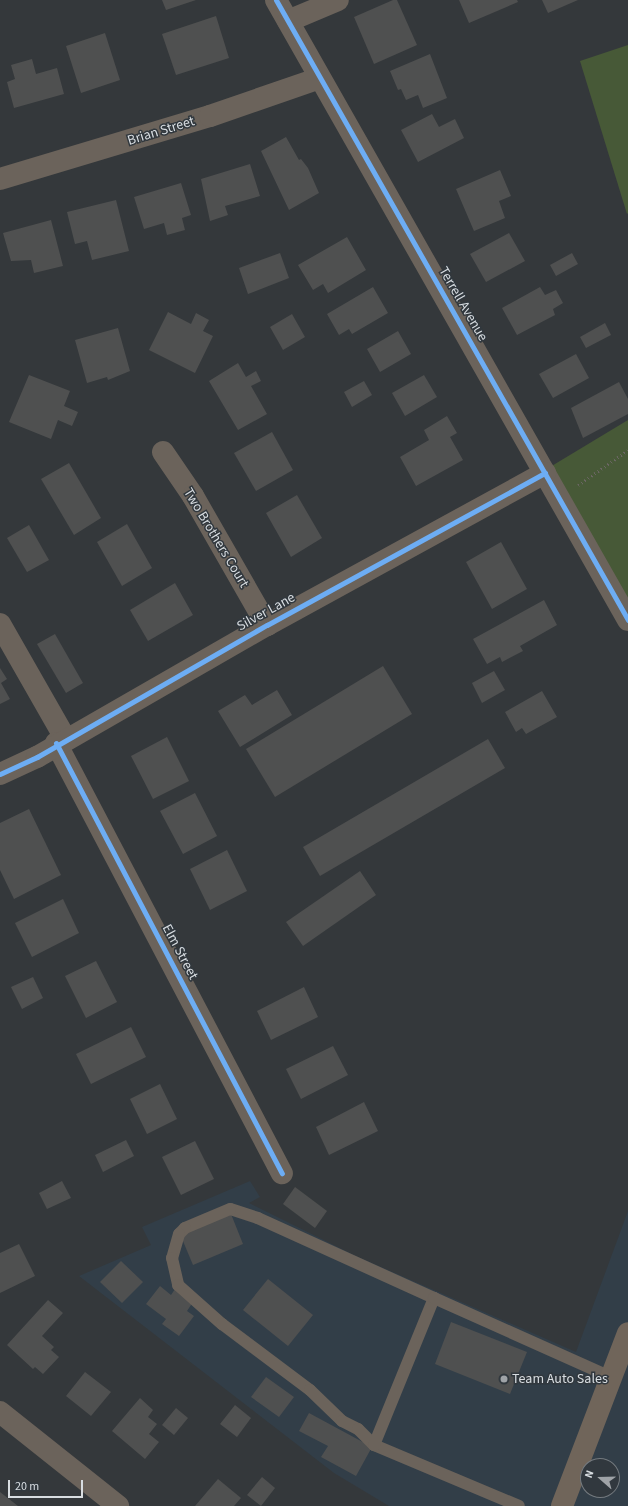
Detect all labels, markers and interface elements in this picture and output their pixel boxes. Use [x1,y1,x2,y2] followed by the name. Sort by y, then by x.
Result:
[125,113,197,149] street label: Brian Street
[435,264,491,344] street label: Terrell Avenue
[180,485,252,591] street label: Two Brothers Court
[234,589,298,635] street label: Silver Lane
[158,921,202,983] street label: Elm Street
[512,1371,608,1387] place label: Team Auto Sales
[499,1374,509,1384] marker: Team Auto Sales
[580,1458,620,1498] north arrow
[581,1468,597,1480] text: N
[10,1472,85,1498] scale bar
[15,1478,39,1495] text: 20 m

